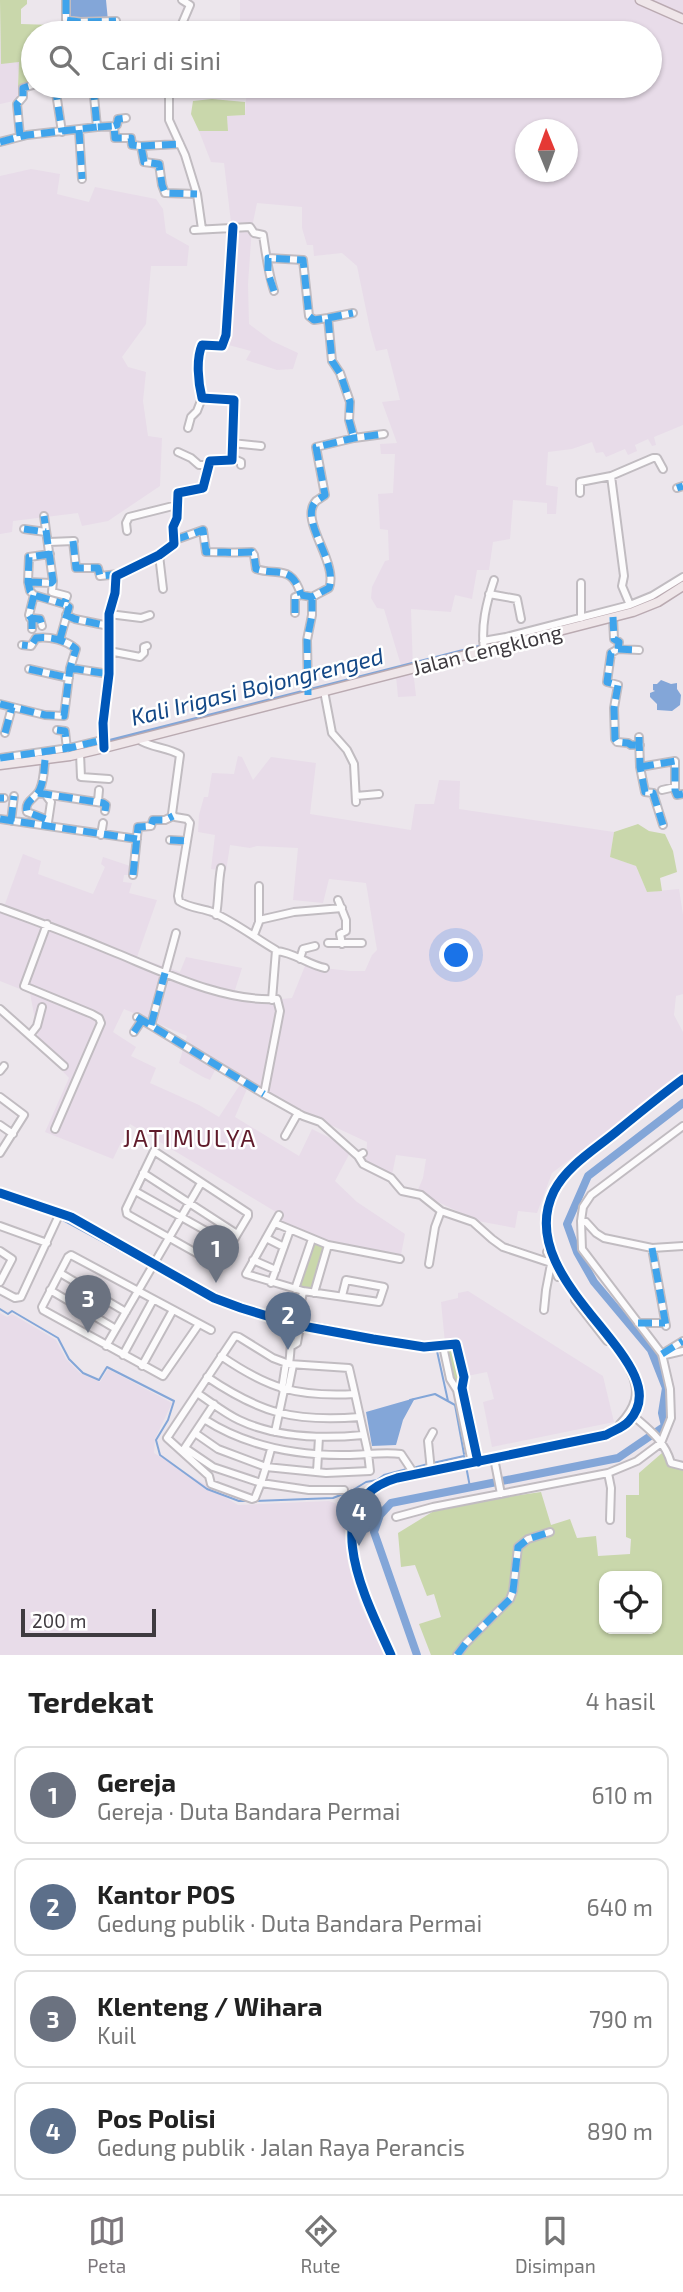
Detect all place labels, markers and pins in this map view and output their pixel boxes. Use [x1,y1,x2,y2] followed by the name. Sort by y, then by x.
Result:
[193,1225,239,1283] pin: 1
[65,1275,111,1333] pin: 3
[265,1292,311,1350] pin: 2
[336,1488,382,1546] pin: 4

